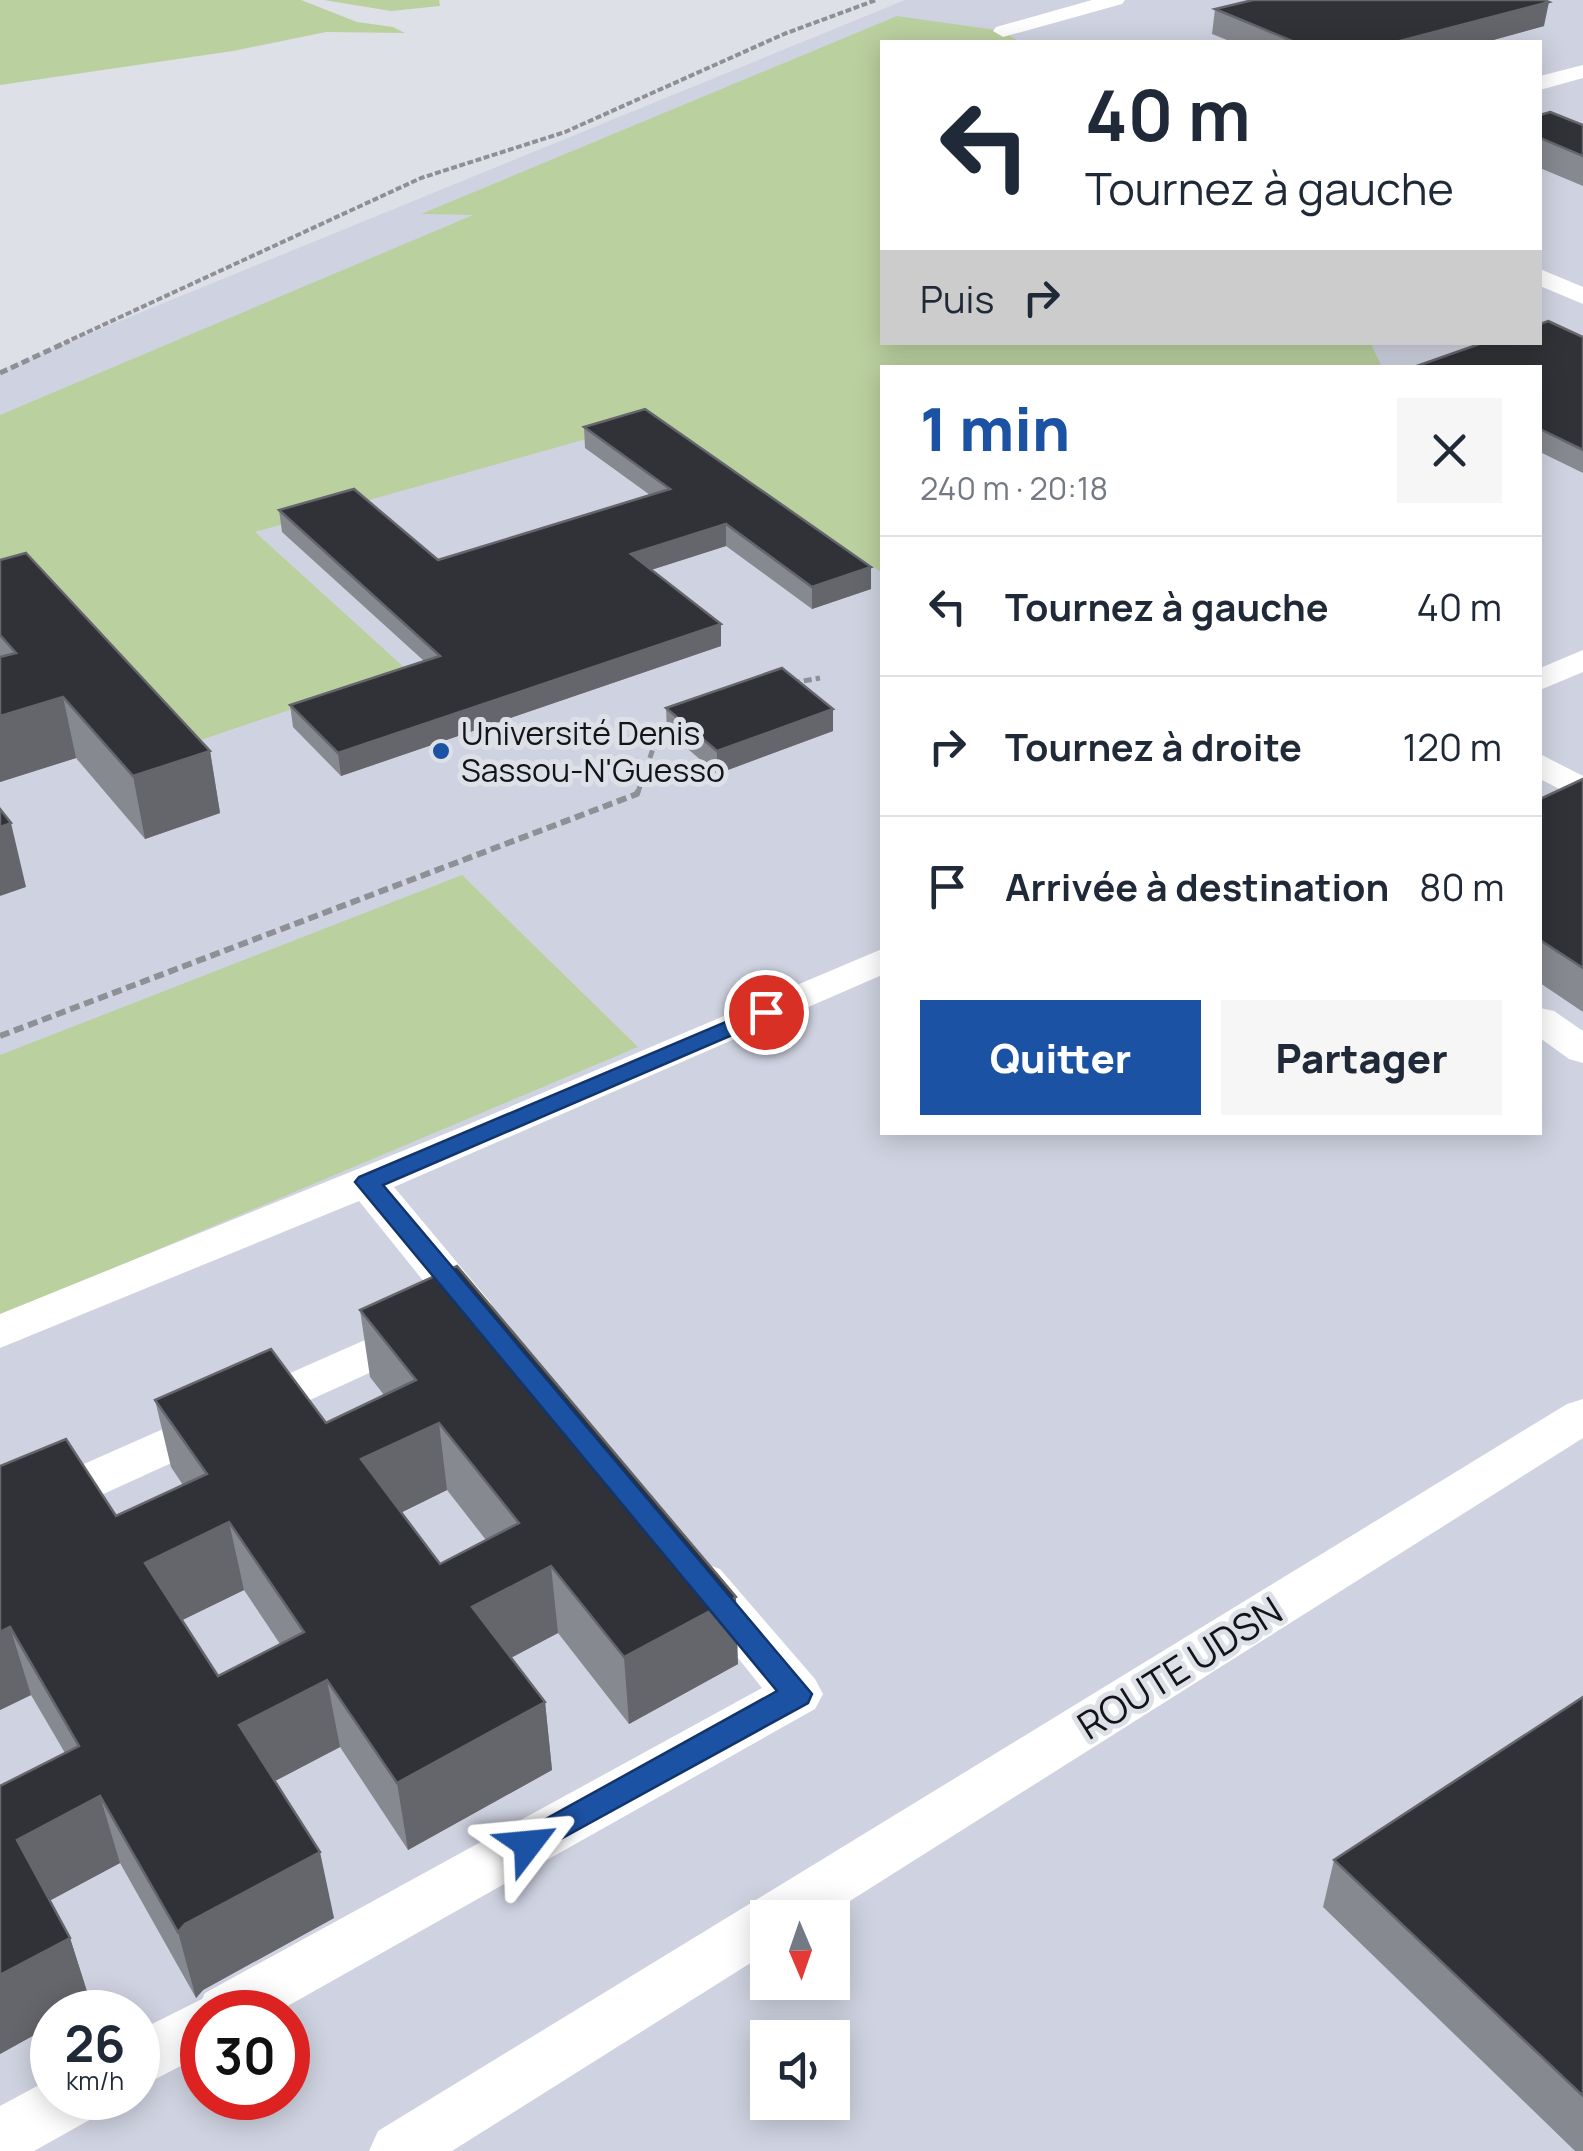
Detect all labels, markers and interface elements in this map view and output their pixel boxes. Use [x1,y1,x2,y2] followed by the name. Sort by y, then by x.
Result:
[1085,66,1251,162] text: 40 m
[920,80,1050,210] icon: left
[1085,157,1454,219] text: Tournez à gauche
[1014,270,1069,325] icon: right
[920,272,994,324] text: Puis
[920,387,1070,469] text: 1 min
[1397,398,1502,503] button: close
[920,466,1108,510] text: 240 m · 20:18
[920,579,975,634] icon: left
[1005,580,1329,632] text: Tournez à gauche
[1417,580,1502,632] text: 40 m
[461,711,725,792] place label: Université Denis Sassou-N'Guesso
[920,719,975,774] icon: right
[1005,720,1302,772] text: Tournez à droite
[1403,720,1502,772] text: 120 m
[430,740,452,762] marker: Université Denis Sassou-N'Guesso
[920,859,975,914] icon: arrive
[1005,860,1389,912] text: Arrivée à destination
[1419,860,1504,912] text: 80 m
[724,970,809,1055] pin
[739,985,794,1040] icon: arrive
[920,1000,1201,1115] button: Quitter
[1221,1000,1502,1115] button: Partager
[1067,1584,1291,1750] street label: ROUTE UDSN
[476,1792,580,1896] position arrow
[750,1900,850,2000] north arrow
[750,1900,850,2120] map controls
[180,1990,310,2120] speed limit sign: 30
[65,2009,125,2077] text: 26
[750,2020,850,2120] button: sound
[66,2063,124,2098] text: km/h

